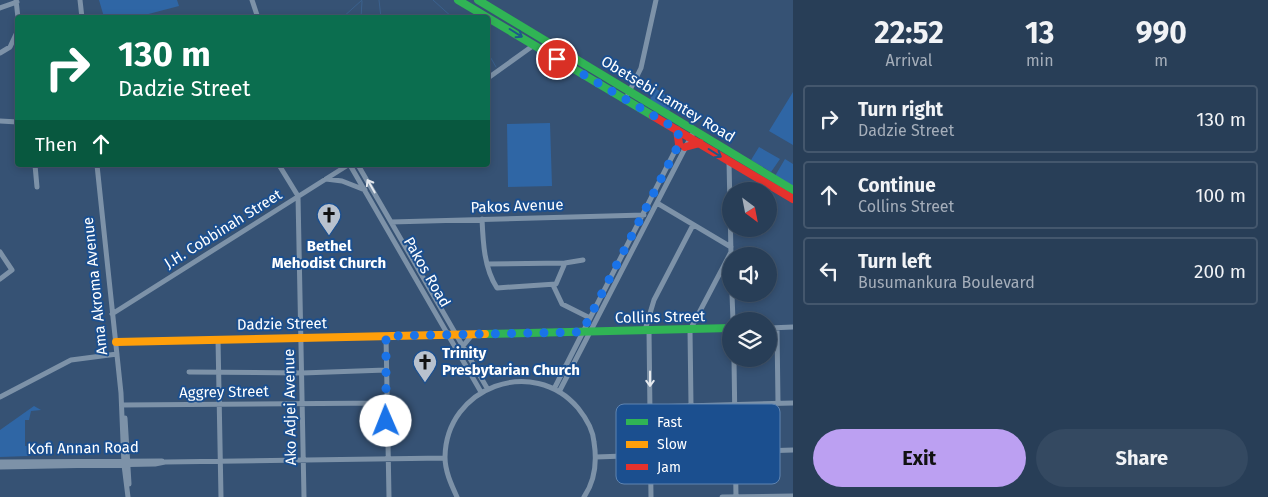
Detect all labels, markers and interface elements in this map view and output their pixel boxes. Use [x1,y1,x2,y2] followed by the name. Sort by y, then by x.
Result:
[874,15,944,51] text: 22:52
[1025,15,1054,51] text: 13
[1136,15,1187,51] text: 990
[508,28,522,38] one-way arrow
[118,33,211,75] text: 130 m
[35,35,100,100] icon: right
[536,38,578,80] pin
[543,45,571,73] icon: arrive
[886,51,932,70] text: Arrival
[1026,51,1054,70] text: min
[1154,51,1168,70] text: m
[598,52,738,146] street label: Obetsebi Lamtey Road
[118,75,250,102] text: Dadzie Street
[858,98,943,121] text: Turn right
[815,105,843,133] icon: right
[1196,108,1246,131] text: 130 m
[858,121,954,140] text: Dadzie Street
[87,130,115,158] icon: ahead
[35,133,77,156] text: Then
[708,147,722,158] one-way arrow
[858,174,936,197] text: Continue
[365,180,375,194] one-way arrow
[815,181,843,209] icon: ahead
[722,182,778,238] north arrow
[722,182,777,367] map controls
[1195,184,1246,207] text: 100 m
[161,185,286,272] street label: J.H. Cobbinah Street
[470,195,564,217] street label: Pakos Avenue
[858,197,954,216] text: Collins Street
[316,202,342,236] church icon: Bethel Mehodist Church
[79,216,111,356] street label: Ama Akroma Avenue
[400,234,454,310] street label: Pakos Road
[272,237,386,272] place label: Bethel Mehodist Church
[722,247,777,302] button: sound
[858,250,932,273] text: Turn left
[815,257,843,285] icon: left
[1194,260,1246,283] text: 200 m
[858,273,1035,292] text: Busumankura Boulevard
[615,307,706,327] street label: Collins Street
[722,312,777,367] button: layers
[237,314,328,334] street label: Dadzie Street
[442,344,580,379] place label: Trinity Presbytarian Church
[280,348,300,466] street label: Ako Adjei Avenue
[412,349,438,383] church icon: Trinity Presbytarian Church
[645,370,655,387] one-way arrow
[179,382,270,402] street label: Aggrey Street
[359,394,411,446] position arrow
[616,404,780,484] legend
[657,414,683,431] text: Fast
[813,429,1026,487] button: Exit
[1036,429,1248,487] button: Share
[657,436,687,453] text: Slow
[27,438,139,458] street label: Kofi Annan Road
[657,459,681,476] text: Jam

